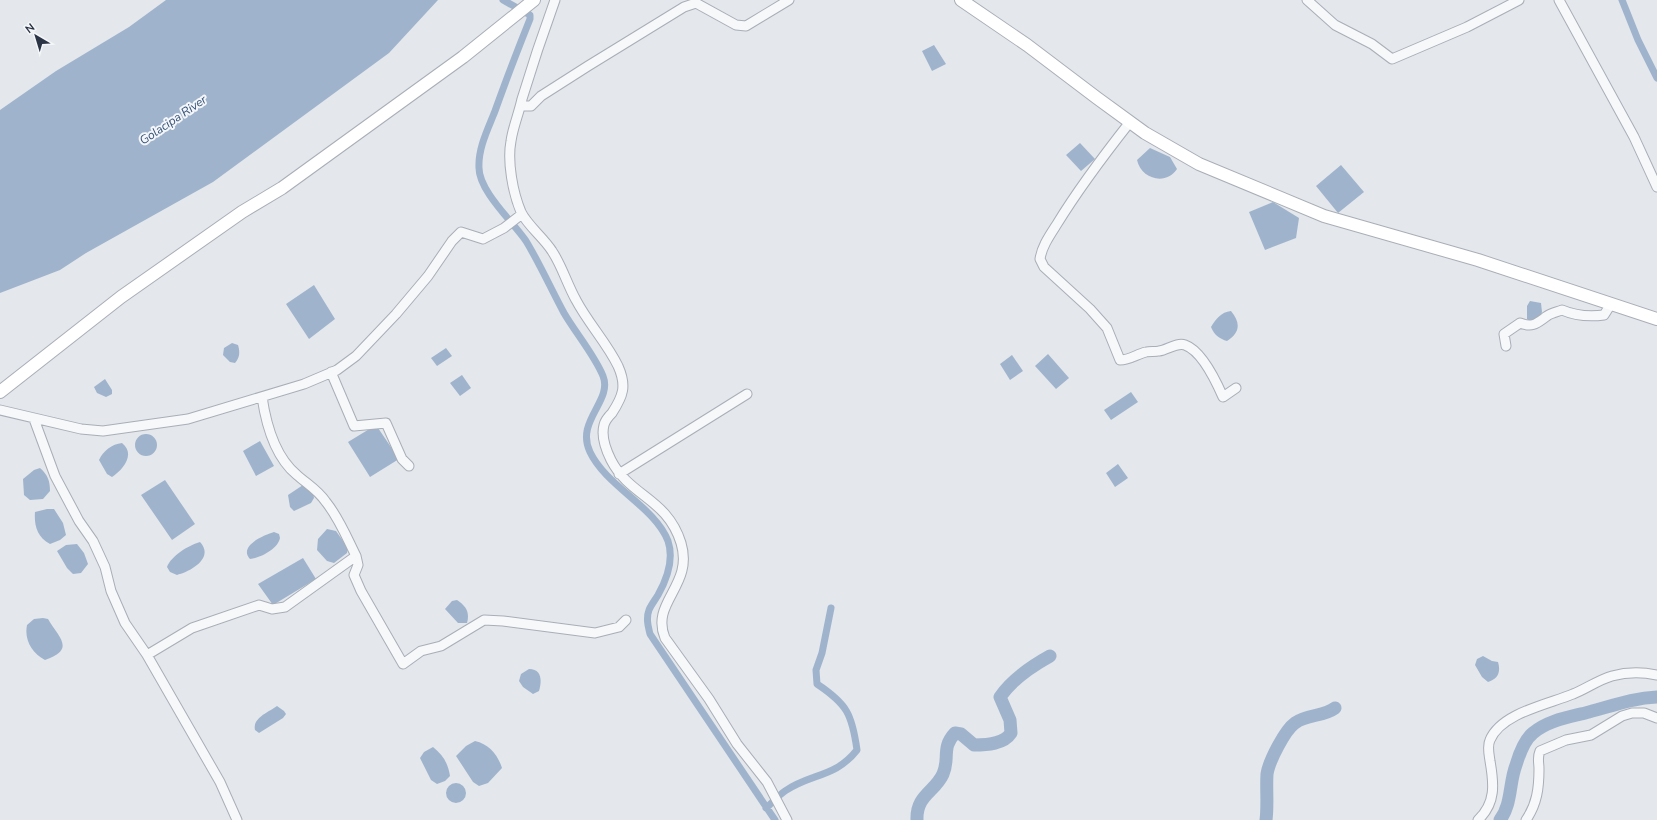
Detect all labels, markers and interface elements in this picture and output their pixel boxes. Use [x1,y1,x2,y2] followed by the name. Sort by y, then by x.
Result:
[16,16,56,56] north arrow
[22,20,38,37] text: N
[136,91,210,148] water label: Golacipa River

